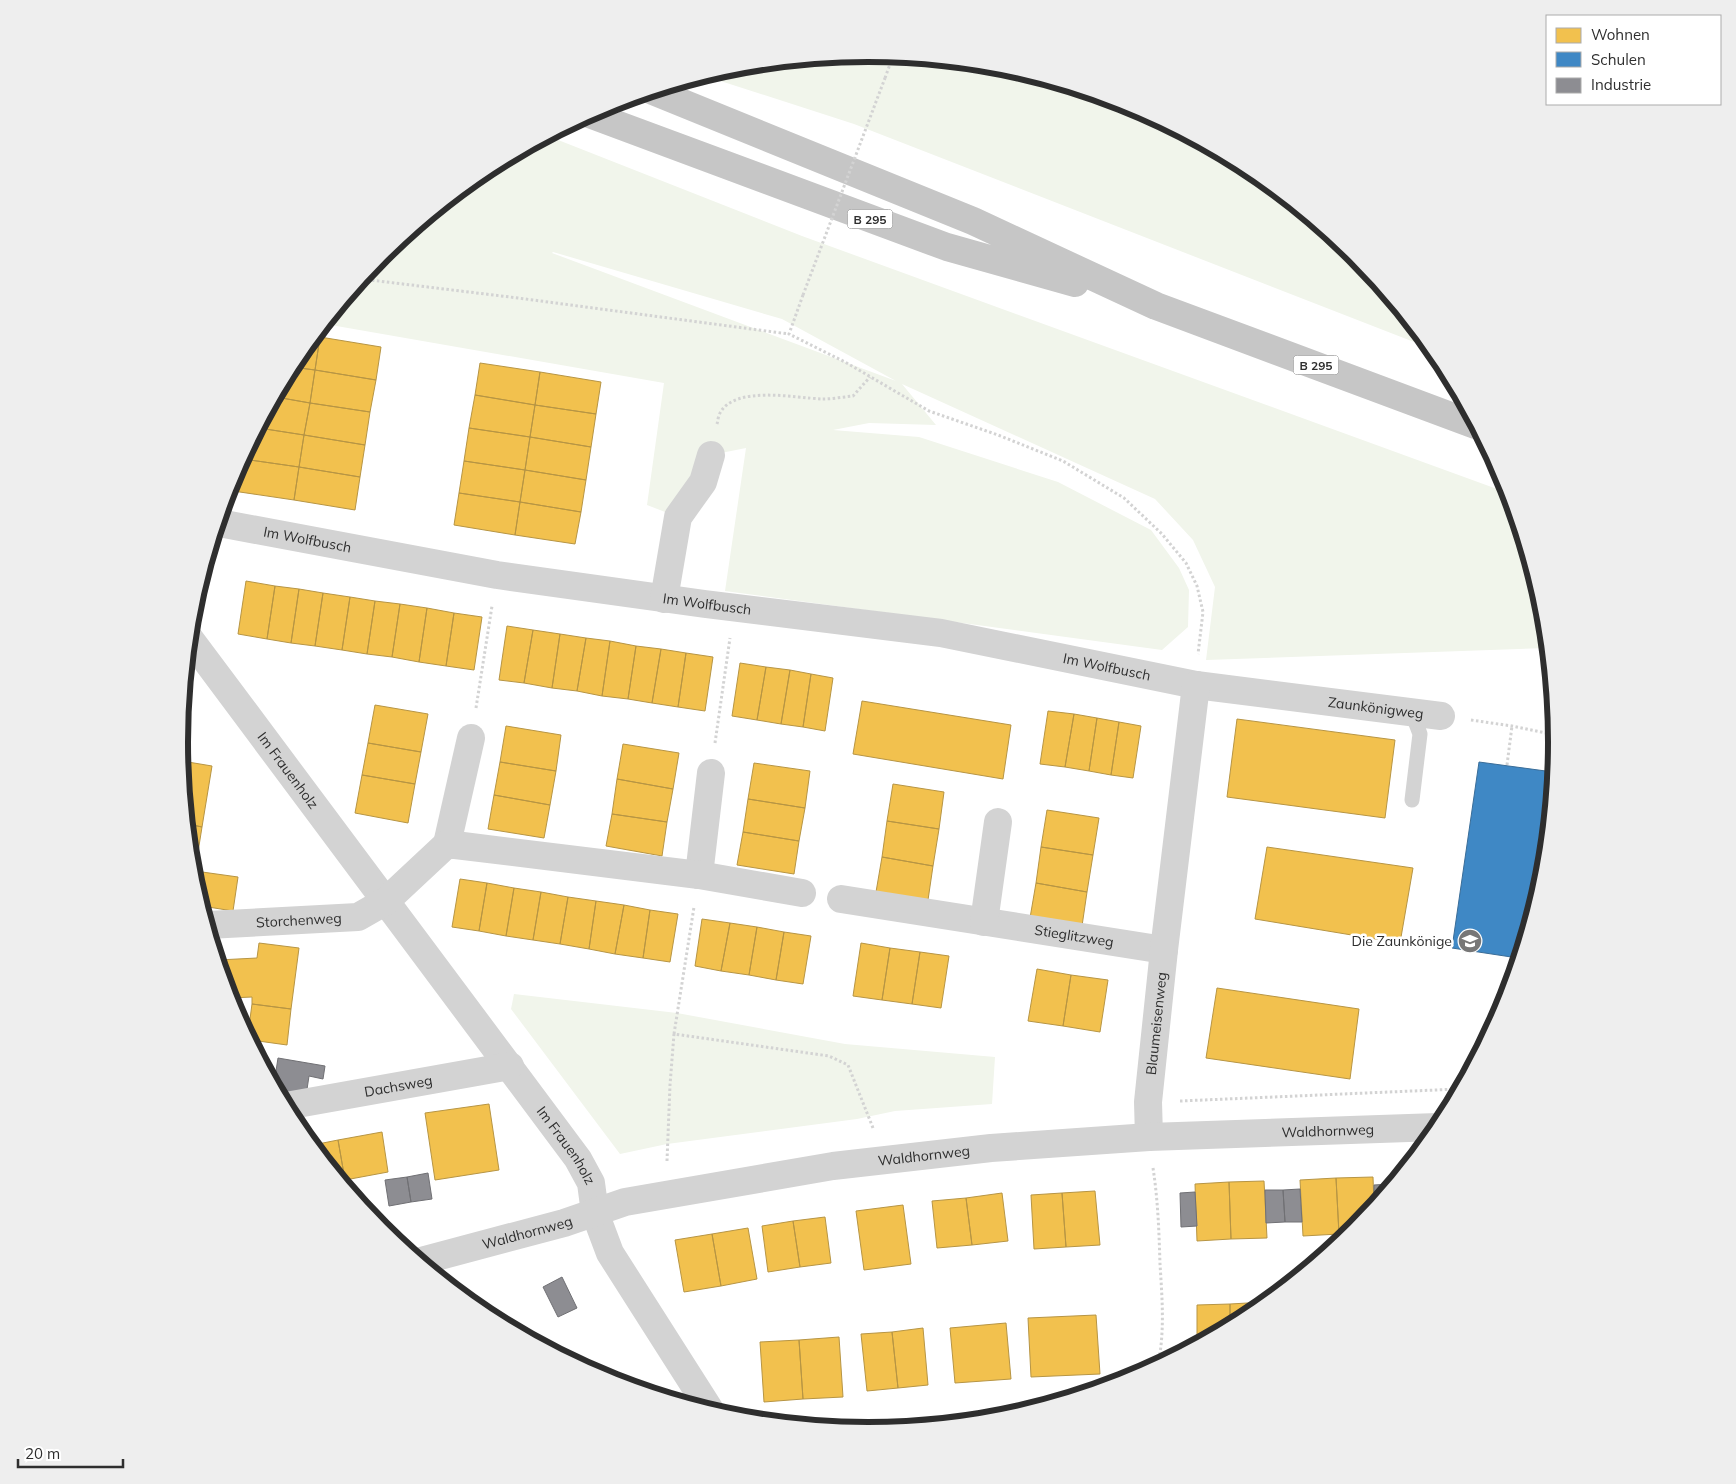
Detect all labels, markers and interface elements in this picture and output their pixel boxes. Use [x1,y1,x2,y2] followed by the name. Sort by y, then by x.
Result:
[1546,15,1721,105] legend
[1591,25,1650,44] text: Wohnen
[1591,50,1646,69] text: Schulen
[1591,75,1651,94] text: Industrie
[848,210,892,228] road number: B 295
[1294,356,1338,374] road number: B 295
[262,523,353,557] street label: Im Wolfbusch
[662,589,752,619] street label: Im Wolfbusch
[1062,649,1152,685] street label: Im Wolfbusch
[1327,693,1425,723] street label: Zaunkönigweg
[253,728,323,812] street label: Im Frauenholz
[256,909,342,931] street label: Storchenweg
[1033,921,1115,951] street label: Stieglitzweg
[1457,928,1483,954] school or university icon: Die Zaunkönige
[1351,932,1452,950] place label: Die Zaunkönige
[1142,971,1171,1076] street label: Blaumeisenweg
[363,1071,434,1101] street label: Dachsweg
[533,1103,599,1188] street label: Im Frauenholz
[1281,1120,1374,1141] street label: Waldhornweg
[877,1141,971,1170] street label: Waldhornweg
[480,1212,575,1253] street label: Waldhornweg
[18,1436,122,1468] scale bar
[25,1444,60,1463] text: 20 m

